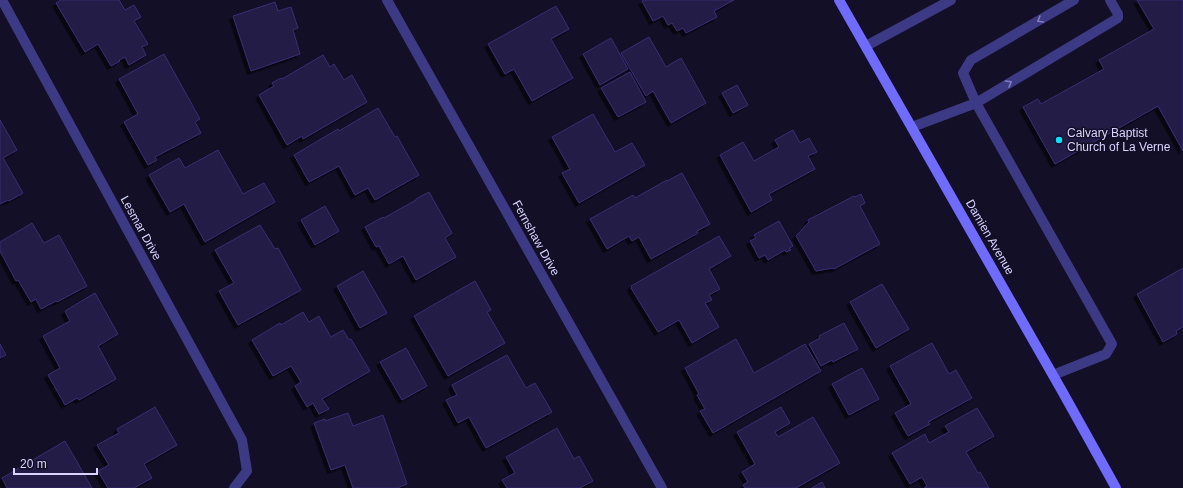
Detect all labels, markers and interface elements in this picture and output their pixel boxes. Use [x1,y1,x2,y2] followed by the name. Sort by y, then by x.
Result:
[1037,15,1044,22] one-way arrow
[1005,80,1012,87] one-way arrow
[1067,126,1171,154] place label: Calvary Baptist Church of La Verne
[1054,135,1064,145] marker: Calvary Baptist Church of La Verne
[118,193,165,263] street label: Lesmar Drive
[963,197,1017,277] street label: Damien Avenue
[510,198,563,278] street label: Fernshaw Drive
[14,450,97,476] scale bar
[20,457,47,471] text: 20 m

